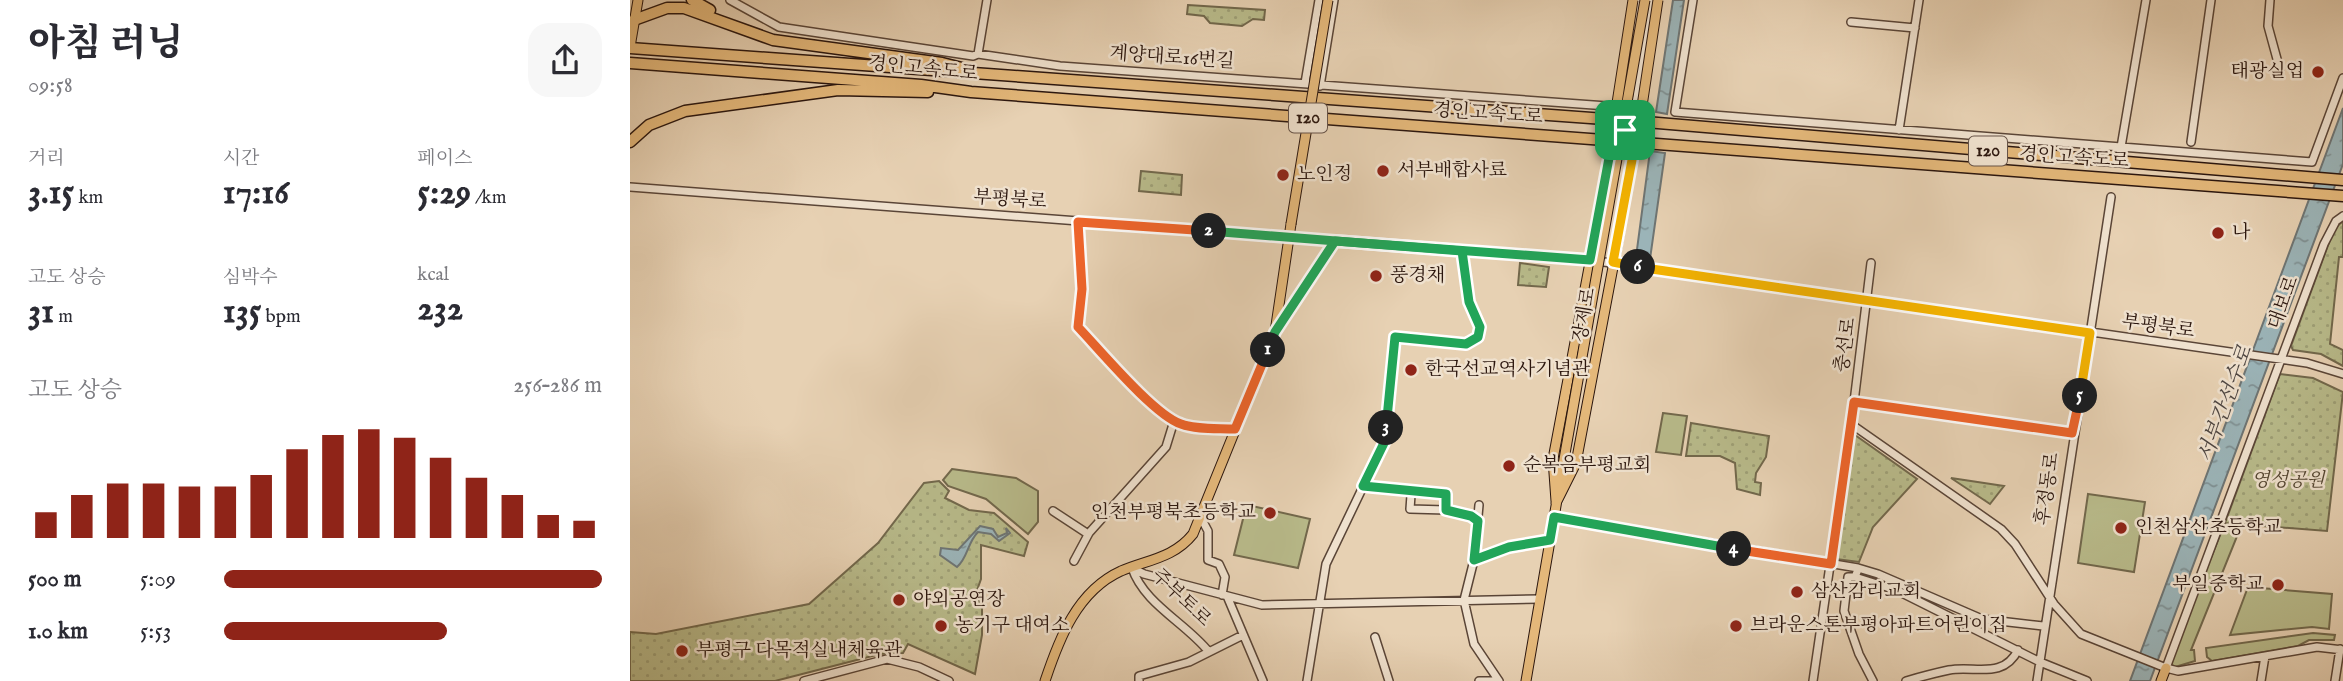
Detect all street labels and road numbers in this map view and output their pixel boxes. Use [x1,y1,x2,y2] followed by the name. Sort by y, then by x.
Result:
[1109,42,1235,74] street label: 계양대로16번길
[867,51,979,87] street label: 경인고속도로
[1432,98,1544,130] street label: 경인고속도로
[1289,104,1327,132] road number: 120
[1969,136,2007,166] road number: 120
[2018,142,2130,174] street label: 경인고속도로
[973,185,1047,215] street label: 부평북로
[2263,273,2305,333] street label: 대보로
[1568,286,1602,344] street label: 장제로
[2120,310,2196,344] street label: 부평북로
[1830,316,1862,374] street label: 충선로
[2031,451,2065,527] street label: 후정동로
[1146,564,1216,632] street label: 주부토로

